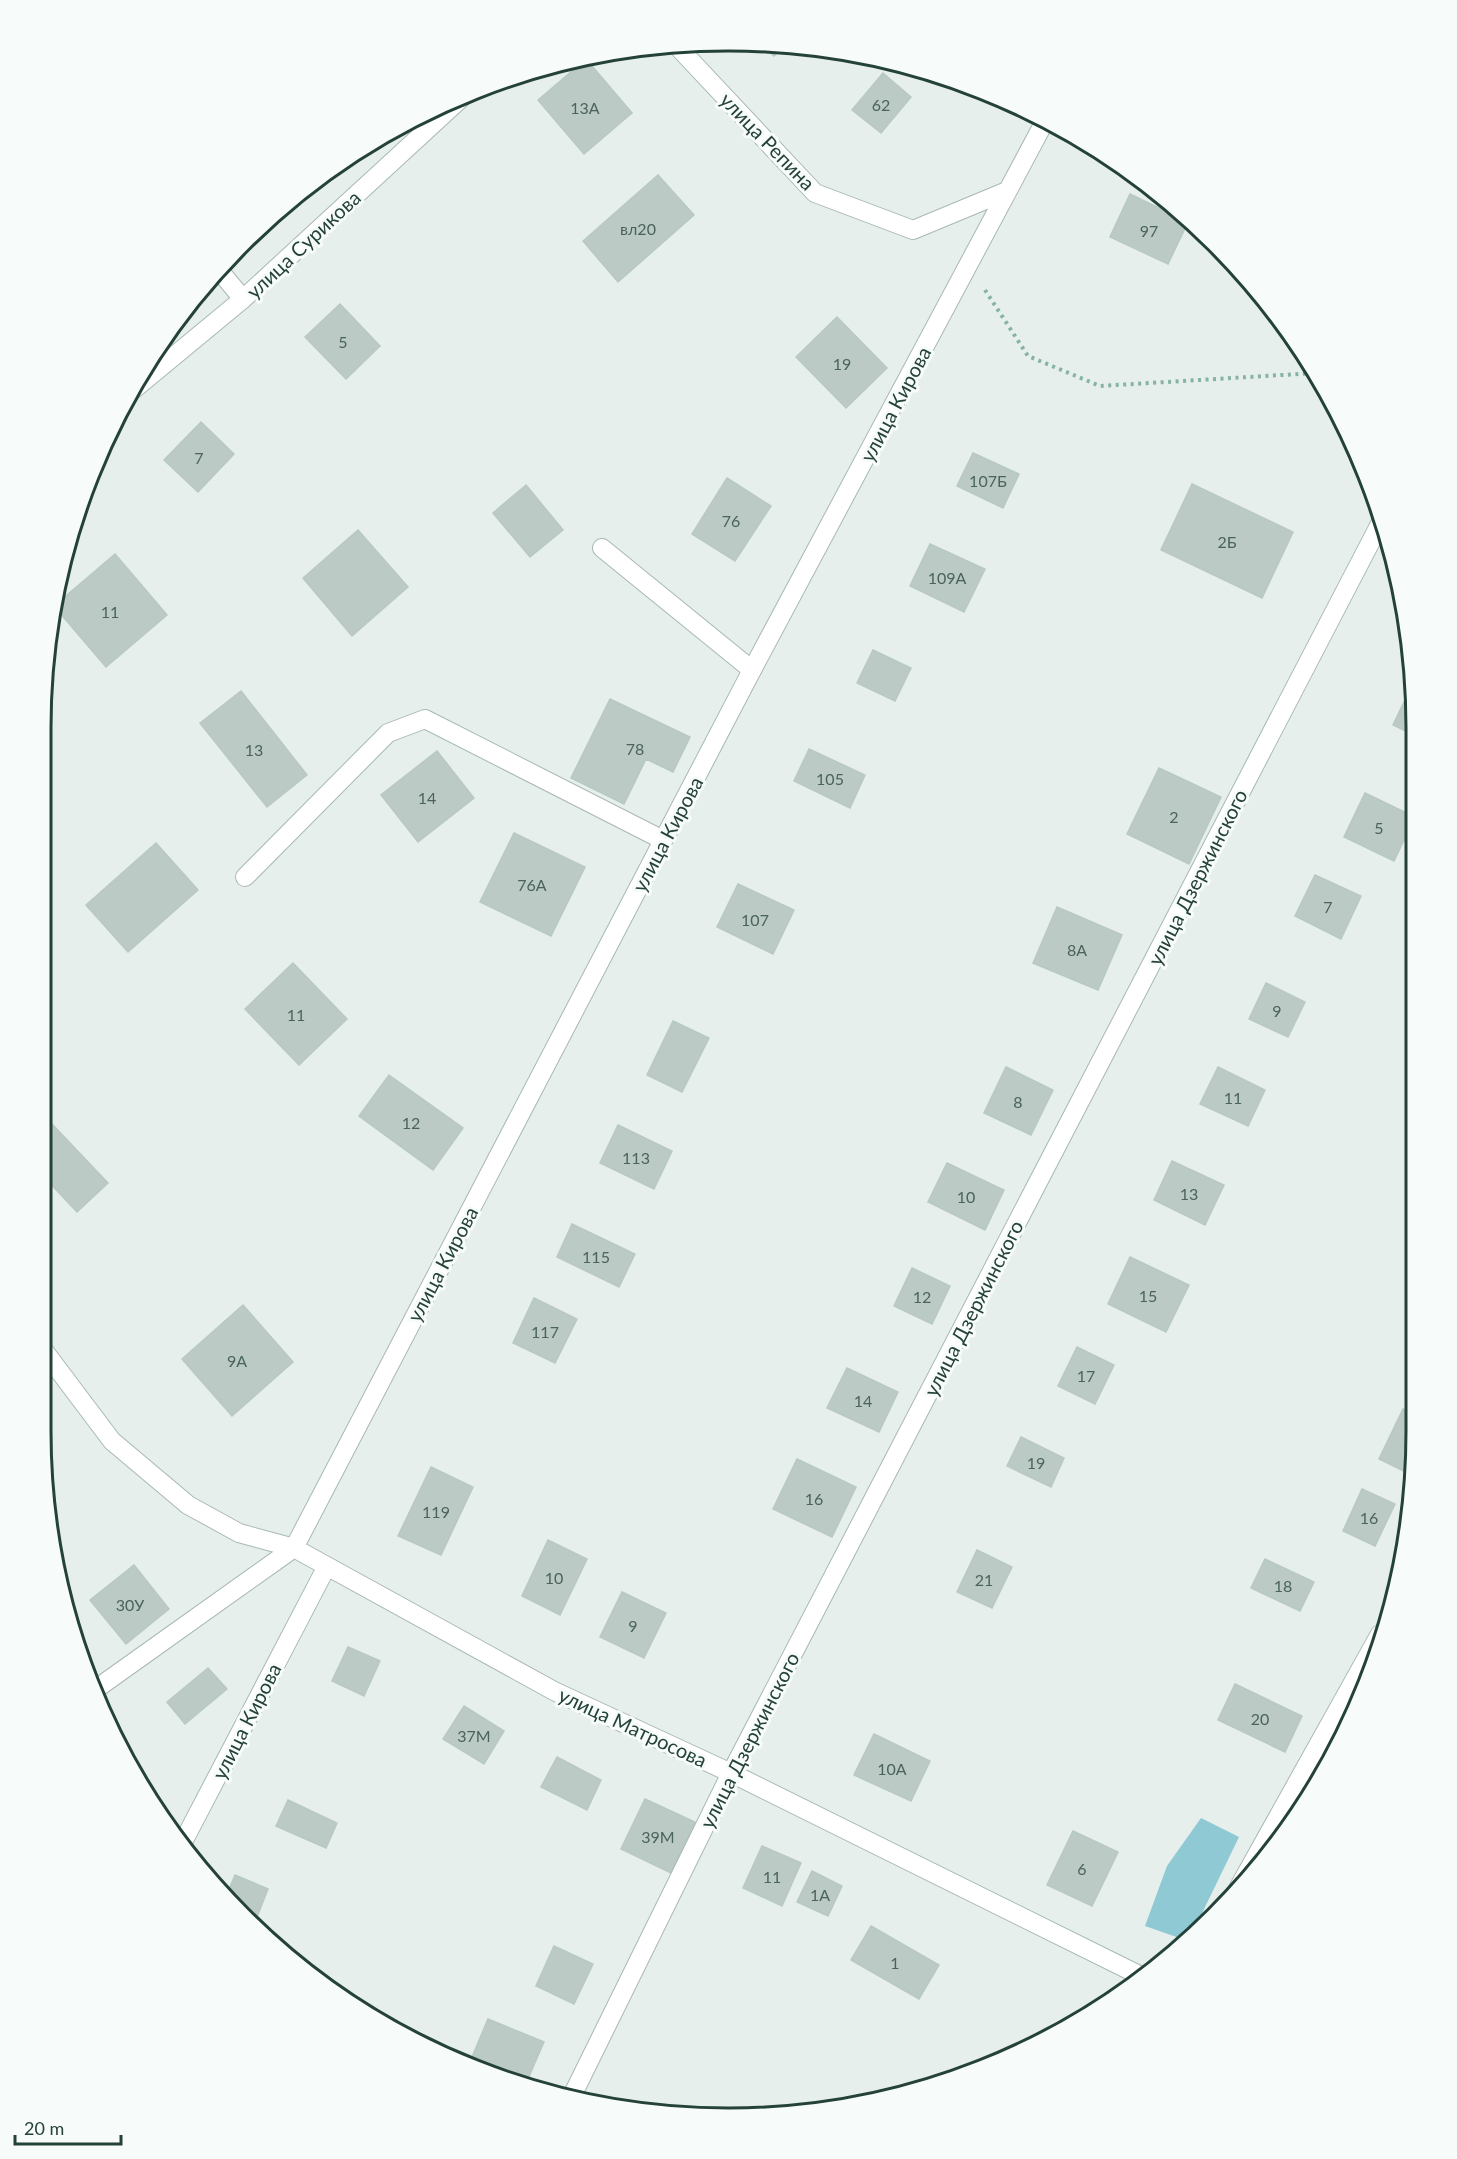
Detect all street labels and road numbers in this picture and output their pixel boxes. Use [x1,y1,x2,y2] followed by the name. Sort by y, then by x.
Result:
[716,87,820,195] street label: улица Репина
[241,185,365,303] street label: улица Сурикова
[855,342,935,466] street label: улица Кирова
[627,772,707,896] street label: улица Кирова
[1142,785,1252,969] street label: улица Дзержинского
[402,1202,482,1326] street label: улица Кирова
[918,1216,1028,1400] street label: улица Дзержинского
[694,1648,804,1832] street label: улица Дзержинского
[206,1659,286,1783] street label: улица Кирова
[555,1682,711,1772] street label: улица Матросова

